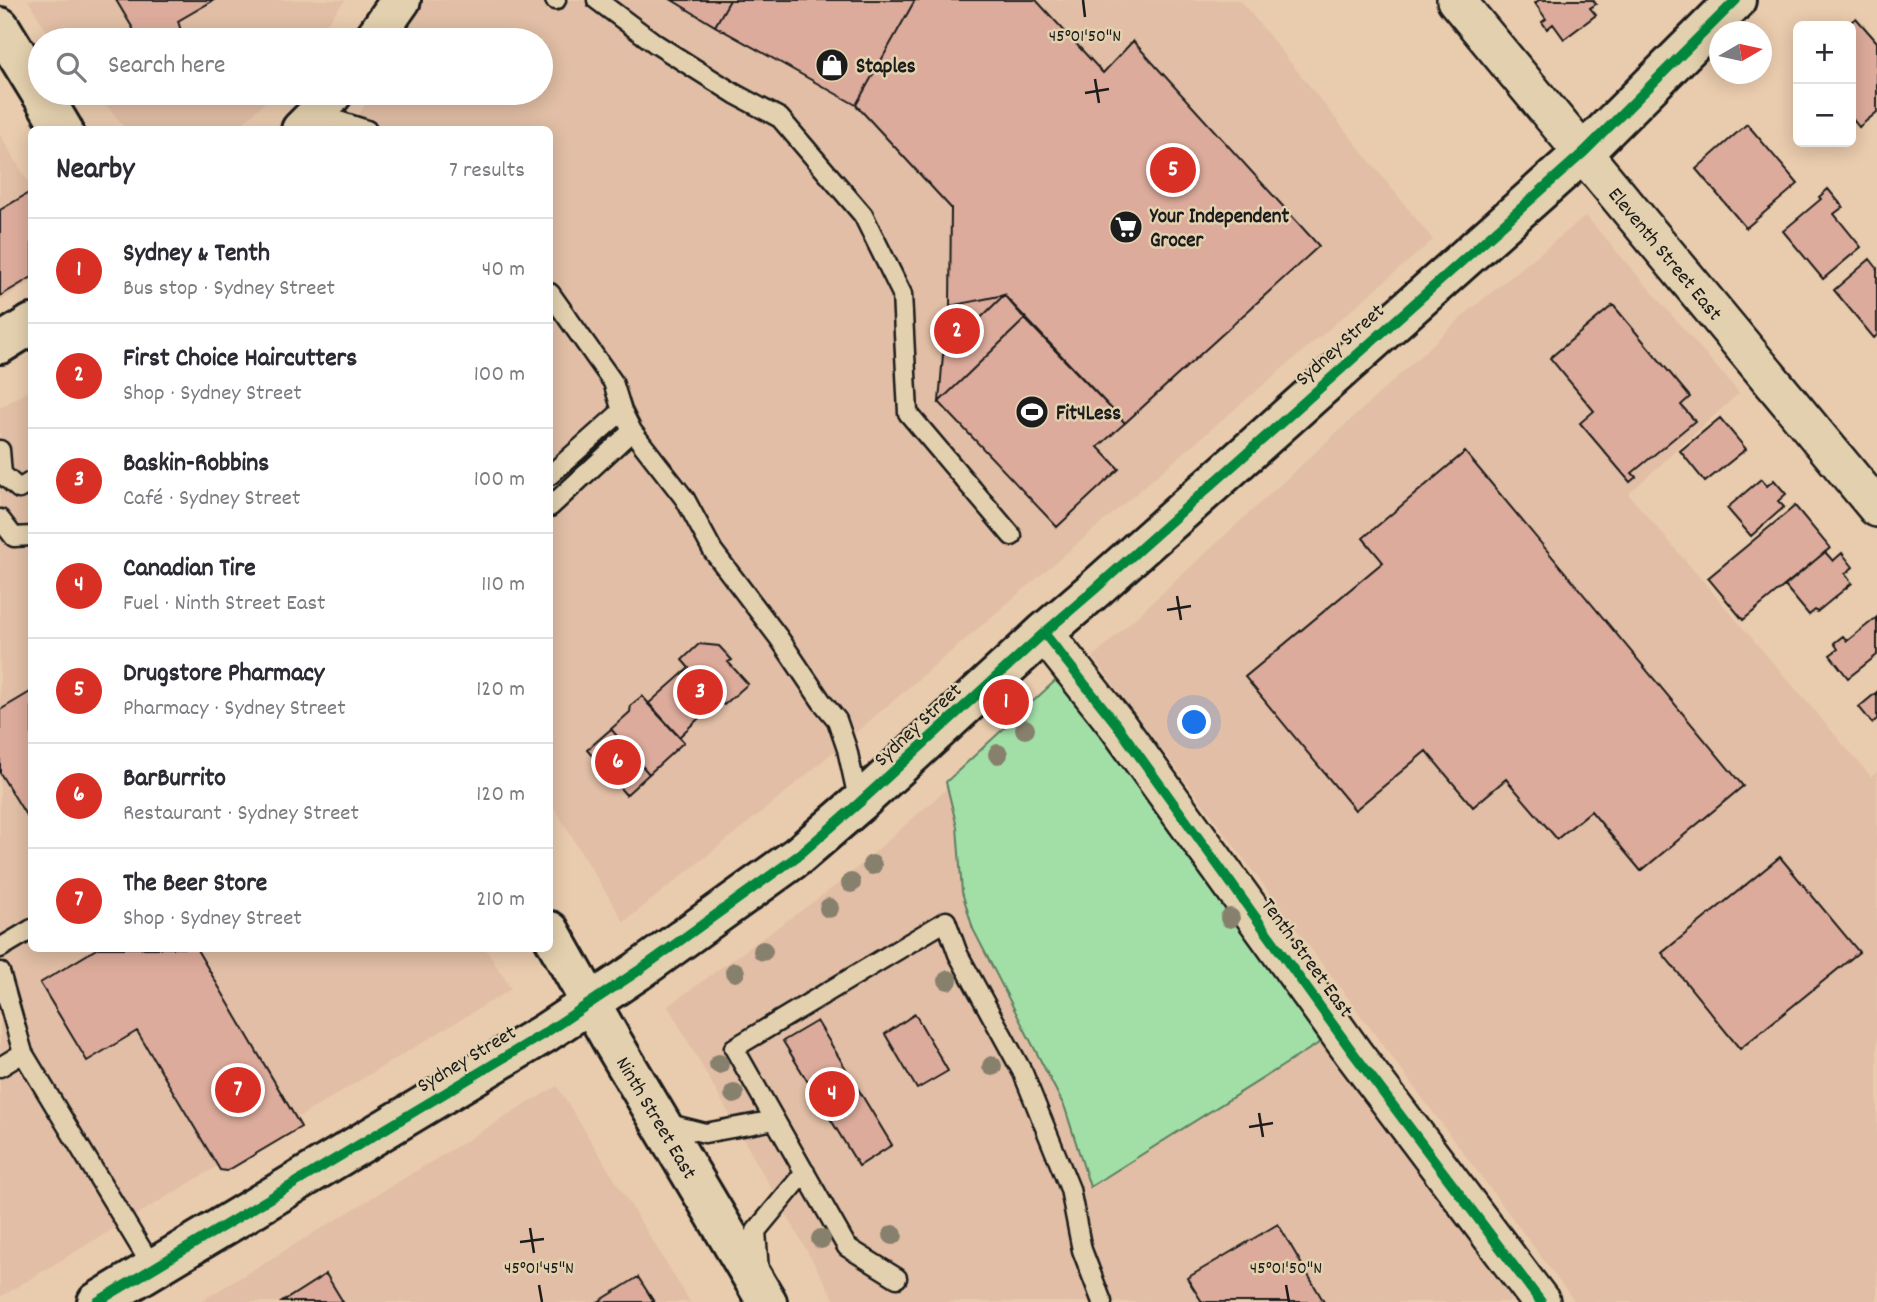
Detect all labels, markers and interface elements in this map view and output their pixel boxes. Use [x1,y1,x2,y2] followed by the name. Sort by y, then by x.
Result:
[1709,21,1772,84] north arrow
[1793,21,1856,147] map controls
[1793,21,1856,84] button: +
[1049,25,1121,50] text: 45°01'50"N
[28,28,553,105] search box
[813,46,851,84] shop icon: Staples
[52,48,90,86] icon: search
[108,48,226,85] text: Search here
[856,53,916,83] place label: Staples
[1793,84,1856,147] button: −
[1150,144,1196,196] pin: 5
[56,150,134,193] text: Nearby
[449,155,525,188] text: 7 results
[1599,182,1728,329] street label: Eleventh Street East
[1149,203,1289,257] place label: Your Independent Grocer
[1107,208,1145,246] supermarket icon: Your Independent Grocer
[123,236,270,273] text: Sydney & Tenth
[76,254,82,287] text: 1
[482,254,525,287] text: 40 m
[123,273,335,306] text: Bus stop · Sydney Street
[1290,298,1392,394] street label: Sydney Street
[934,305,980,357] pin: 2
[123,341,357,378] text: First Choice Haircutters
[74,359,84,392] text: 2
[474,359,525,392] text: 100 m
[123,378,302,411] text: Shop · Sydney Street
[1013,393,1051,431] sports icon: Fit4Less
[1056,400,1121,430] place label: Fit4Less
[123,446,269,483] text: Baskin-Robbins
[74,464,84,497] text: 3
[474,464,525,497] text: 100 m
[123,483,300,516] text: Café · Sydney Street
[123,551,256,588] text: Canadian Tire
[74,569,84,602] text: 4
[481,569,525,602] text: 110 m
[123,588,326,621] text: Fuel · Ninth Street East
[123,656,324,693] text: Drugstore Pharmacy
[677,666,723,718] pin: 3
[74,674,84,707] text: 5
[476,674,525,707] text: 120 m
[983,676,1029,728] pin: 1
[868,677,970,775] street label: Sydney Street
[123,693,346,726] text: Pharmacy · Sydney Street
[1177,705,1211,739] your location
[595,736,641,788] pin: 6
[123,761,226,798] text: BarBurrito
[73,779,85,812] text: 6
[476,779,525,812] text: 120 m
[123,798,359,831] text: Restaurant · Sydney Street
[123,866,267,903] text: The Beer Store
[75,884,83,917] text: 7
[476,884,525,917] text: 210 m
[1252,893,1359,1025] street label: Tenth Street East
[123,903,302,936] text: Shop · Sydney Street
[412,1019,523,1102] street label: Sydney Street
[607,1052,703,1186] street label: Ninth Street East
[215,1064,261,1116] pin: 7
[809,1068,855,1120] pin: 4
[504,1257,574,1282] text: 45°01'45"N
[1250,1257,1322,1282] text: 45°01'50"N

